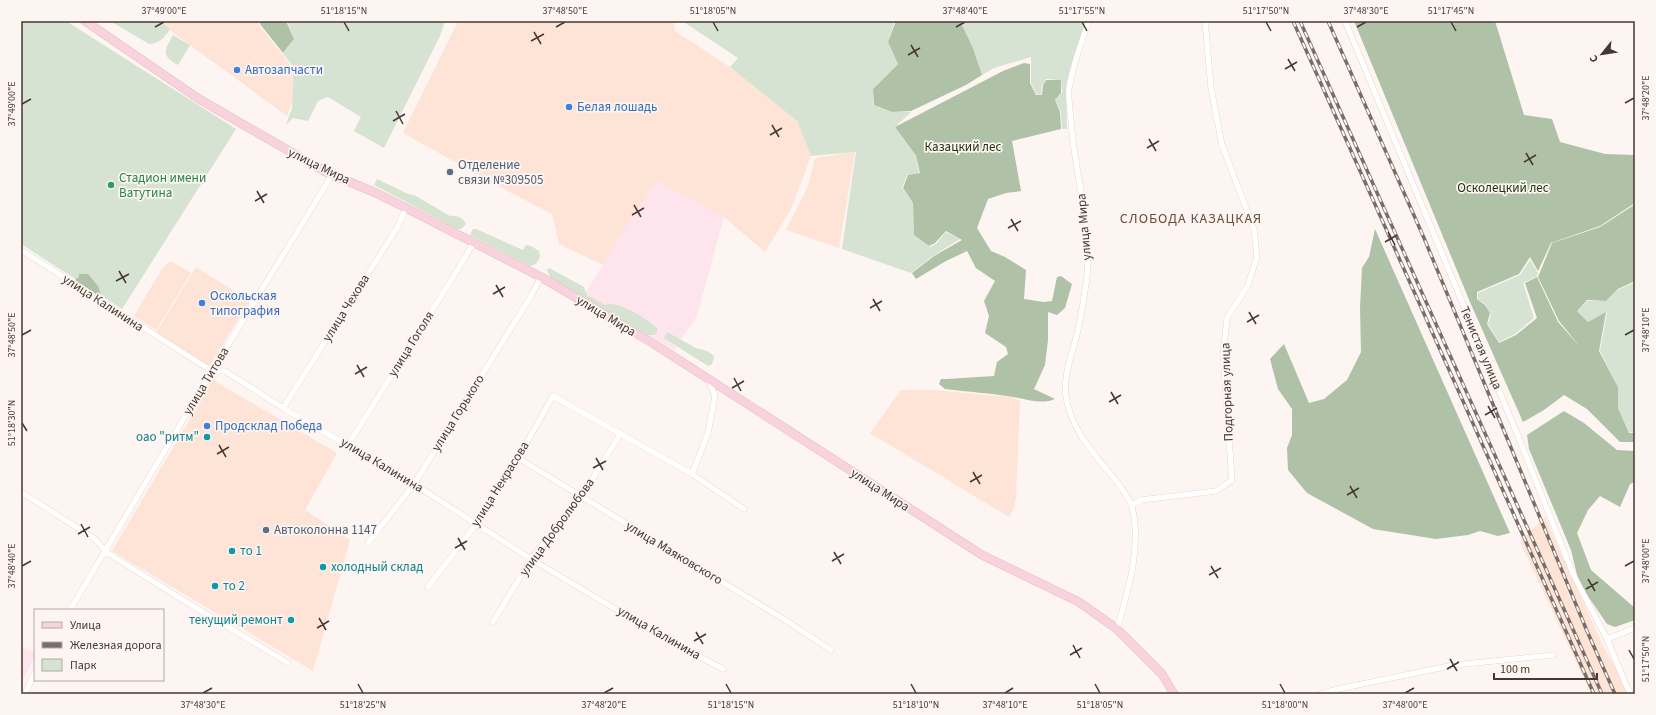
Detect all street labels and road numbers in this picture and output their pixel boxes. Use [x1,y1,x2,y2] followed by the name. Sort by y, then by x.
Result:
[285,143,353,189] street label: улица Мира
[1072,193,1096,261] street label: улица Мира
[59,270,147,336] street label: улица Калинина
[318,271,374,345] street label: улица Чехова
[573,291,639,341] street label: улица Мира
[1455,304,1507,392] street label: Тенистая улица
[384,308,438,380] street label: улица Гоголя
[1216,342,1238,442] street label: Подгорная улица
[179,344,233,418] street label: улица Титова
[427,371,489,455] street label: улица Горького
[337,433,427,497] street label: улица Калинина
[467,438,533,530] street label: улица Некрасова
[847,464,913,516] street label: улица Мира
[515,474,599,580] street label: улица Добролюбова
[622,517,726,589] street label: улица Маяковского
[614,602,704,664] street label: улица Калинина

